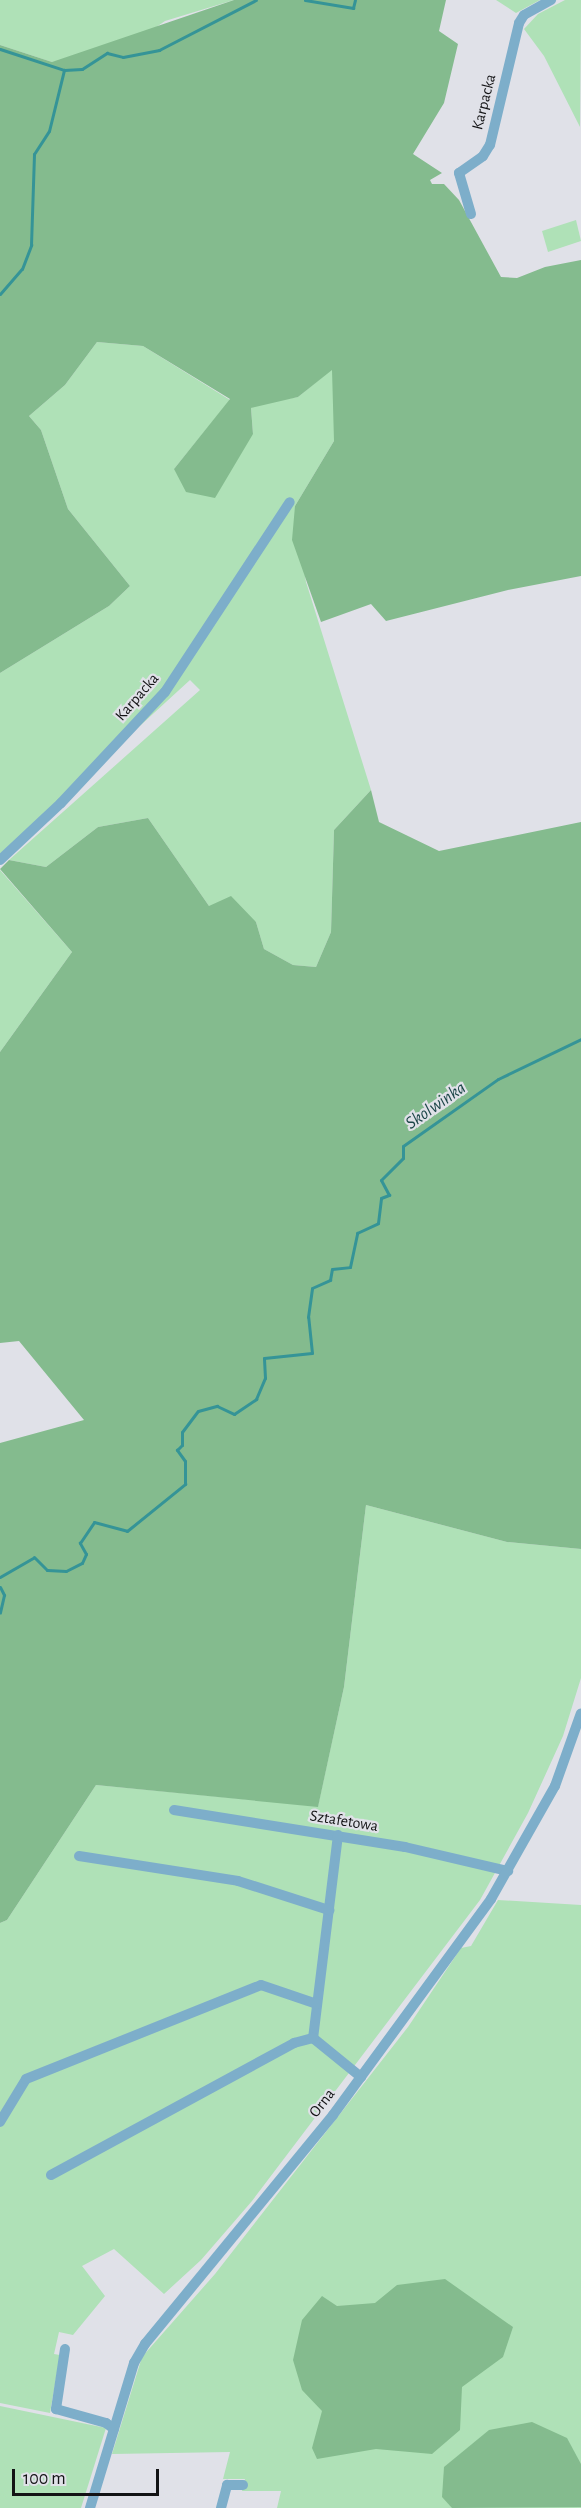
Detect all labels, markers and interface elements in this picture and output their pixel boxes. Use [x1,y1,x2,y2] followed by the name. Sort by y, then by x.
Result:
[468,72,500,132] street label: Karpacka
[111,669,163,725] street label: Karpacka
[402,1077,470,1135] water label: Skolwinka
[308,1806,380,1836] street label: Sztafetowa
[305,2085,339,2121] street label: Orna
[15,2457,162,2495] scale bar
[23,2470,66,2488] text: 100 m

